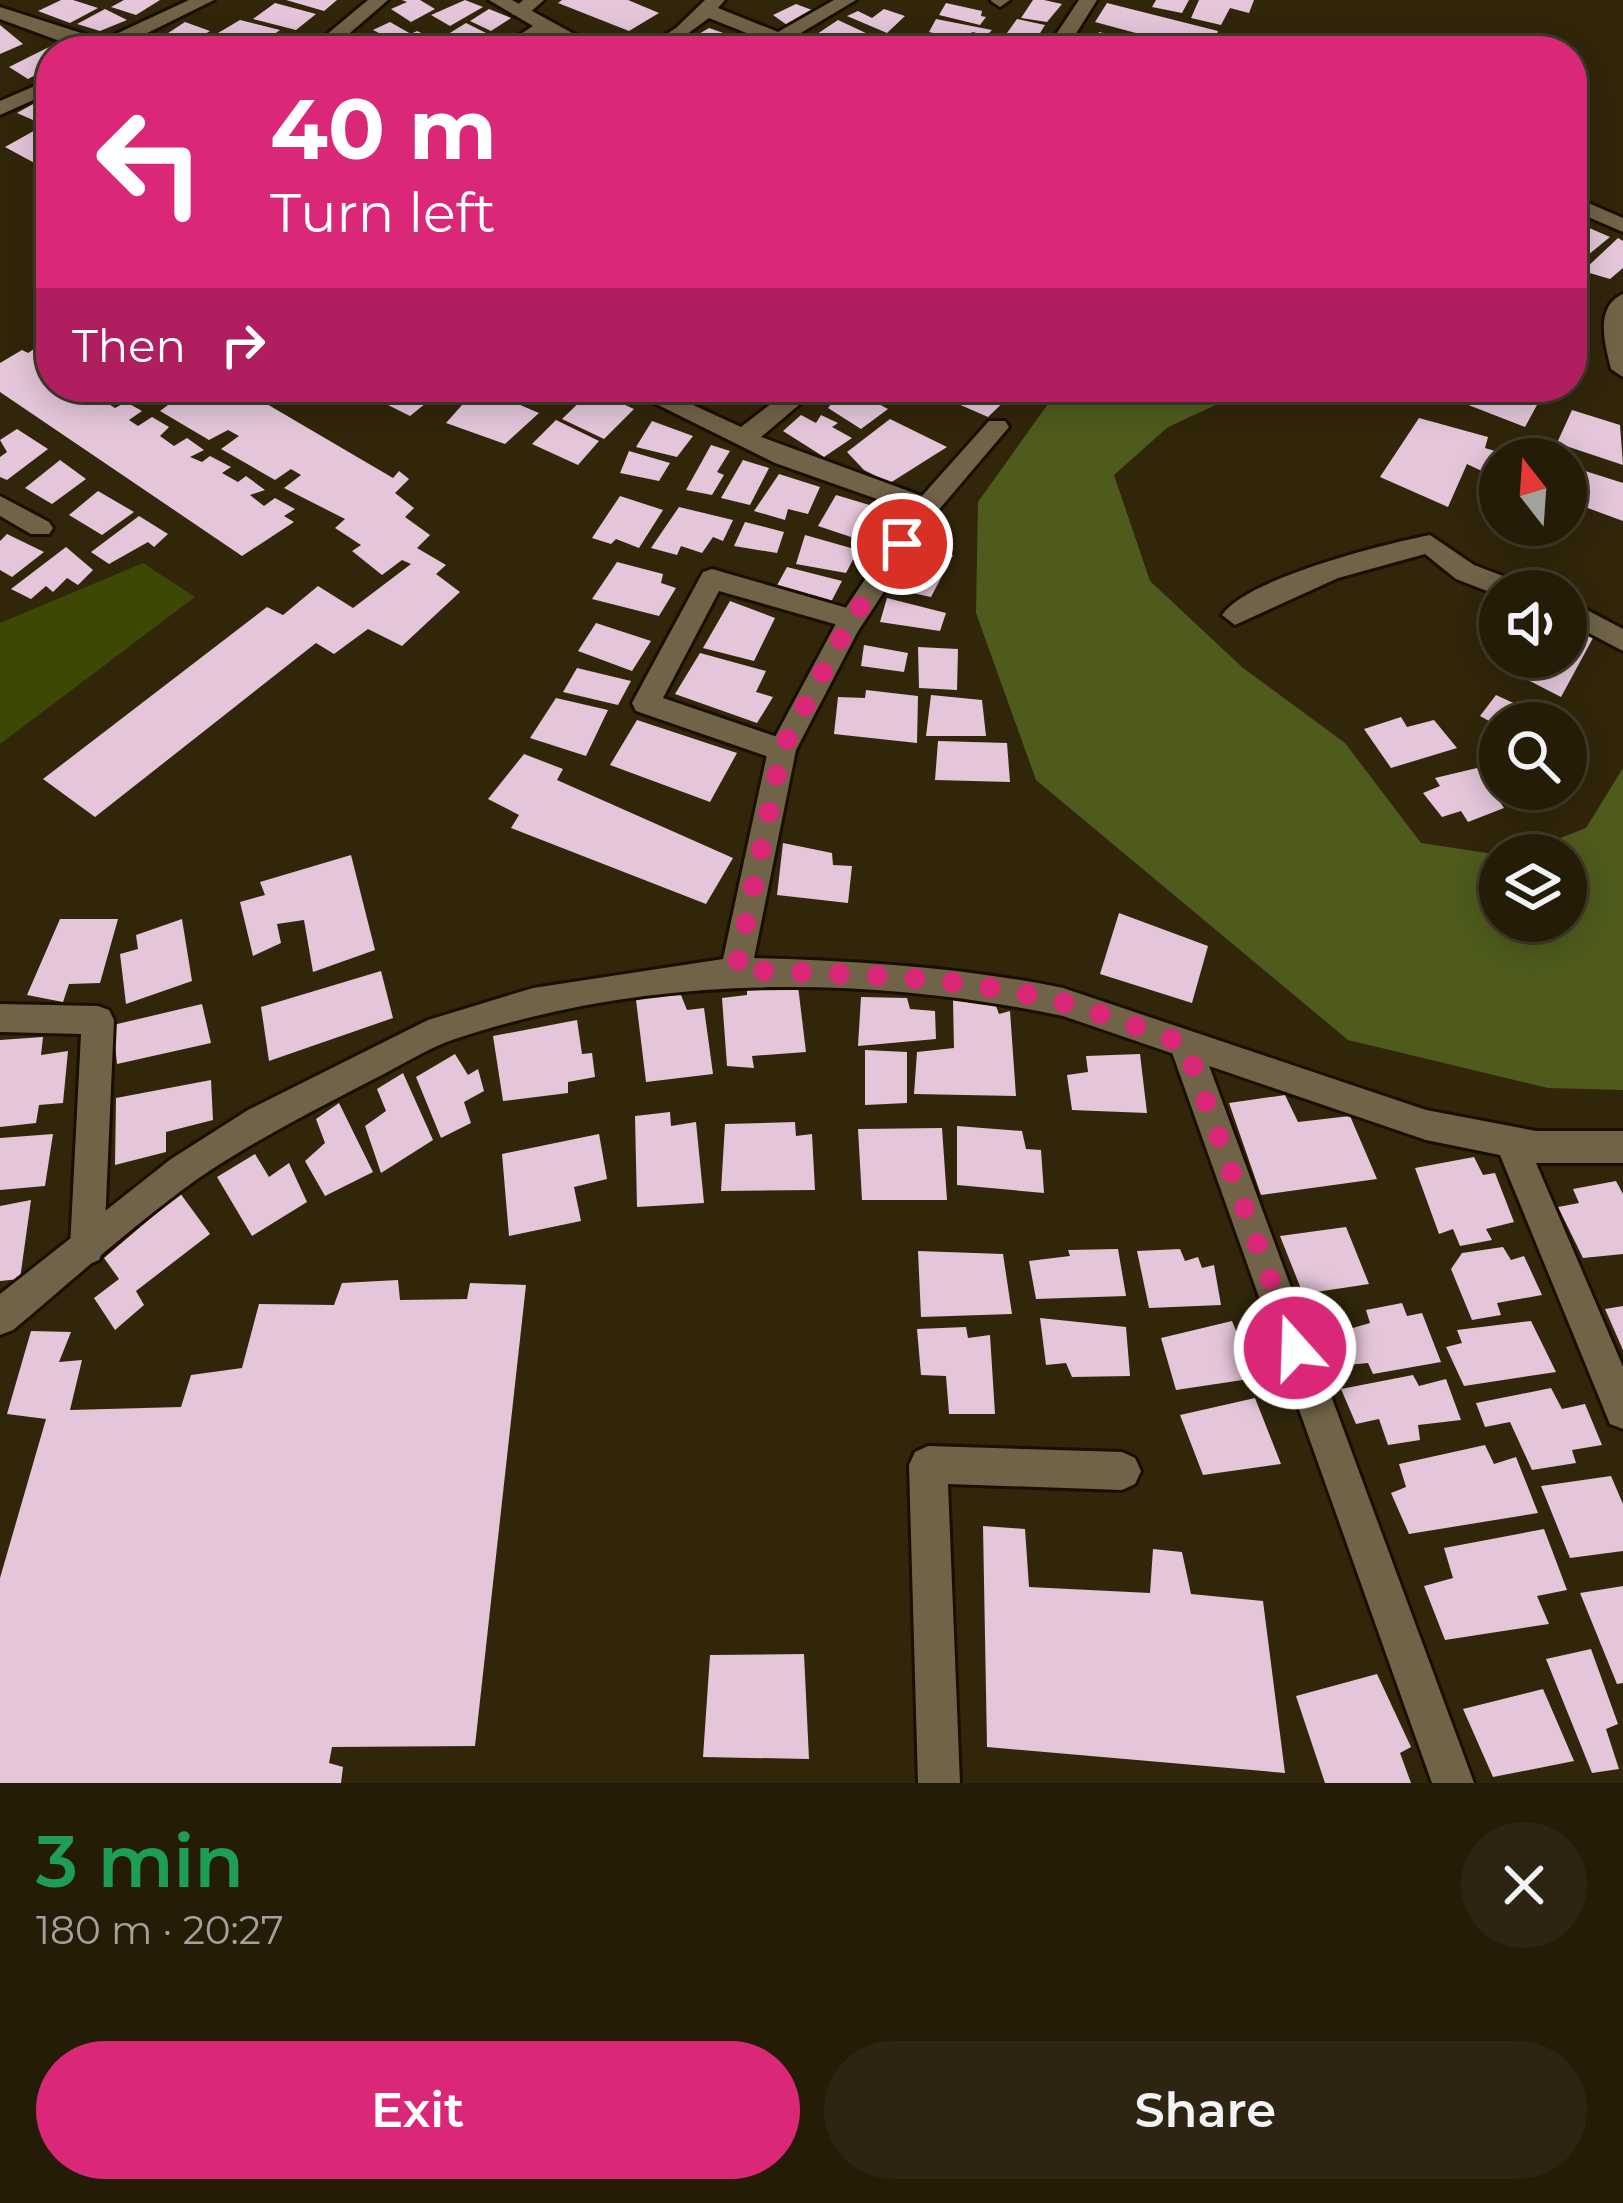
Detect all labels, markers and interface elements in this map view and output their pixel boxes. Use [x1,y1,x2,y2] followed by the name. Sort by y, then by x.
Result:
[270,78,497,180] text: 40 m
[72,84,228,240] icon: left
[270,180,496,246] text: Turn left
[210,312,276,378] icon: right
[72,318,186,373] text: Then
[1479,438,1587,546] north arrow
[1479,438,1587,942] map controls
[851,493,953,595] pin
[869,511,935,577] icon: arrive
[1479,570,1587,678] button: sound
[1479,702,1587,810] button: search
[1479,834,1587,942] button: layers
[1232,1285,1358,1411] position arrow
[36,1817,244,1905] text: 3 min
[1461,1822,1587,1948] button: close
[36,1906,284,1954] text: 180 m · 20:27
[36,2041,800,2179] button: Exit
[824,2041,1587,2179] button: Share

